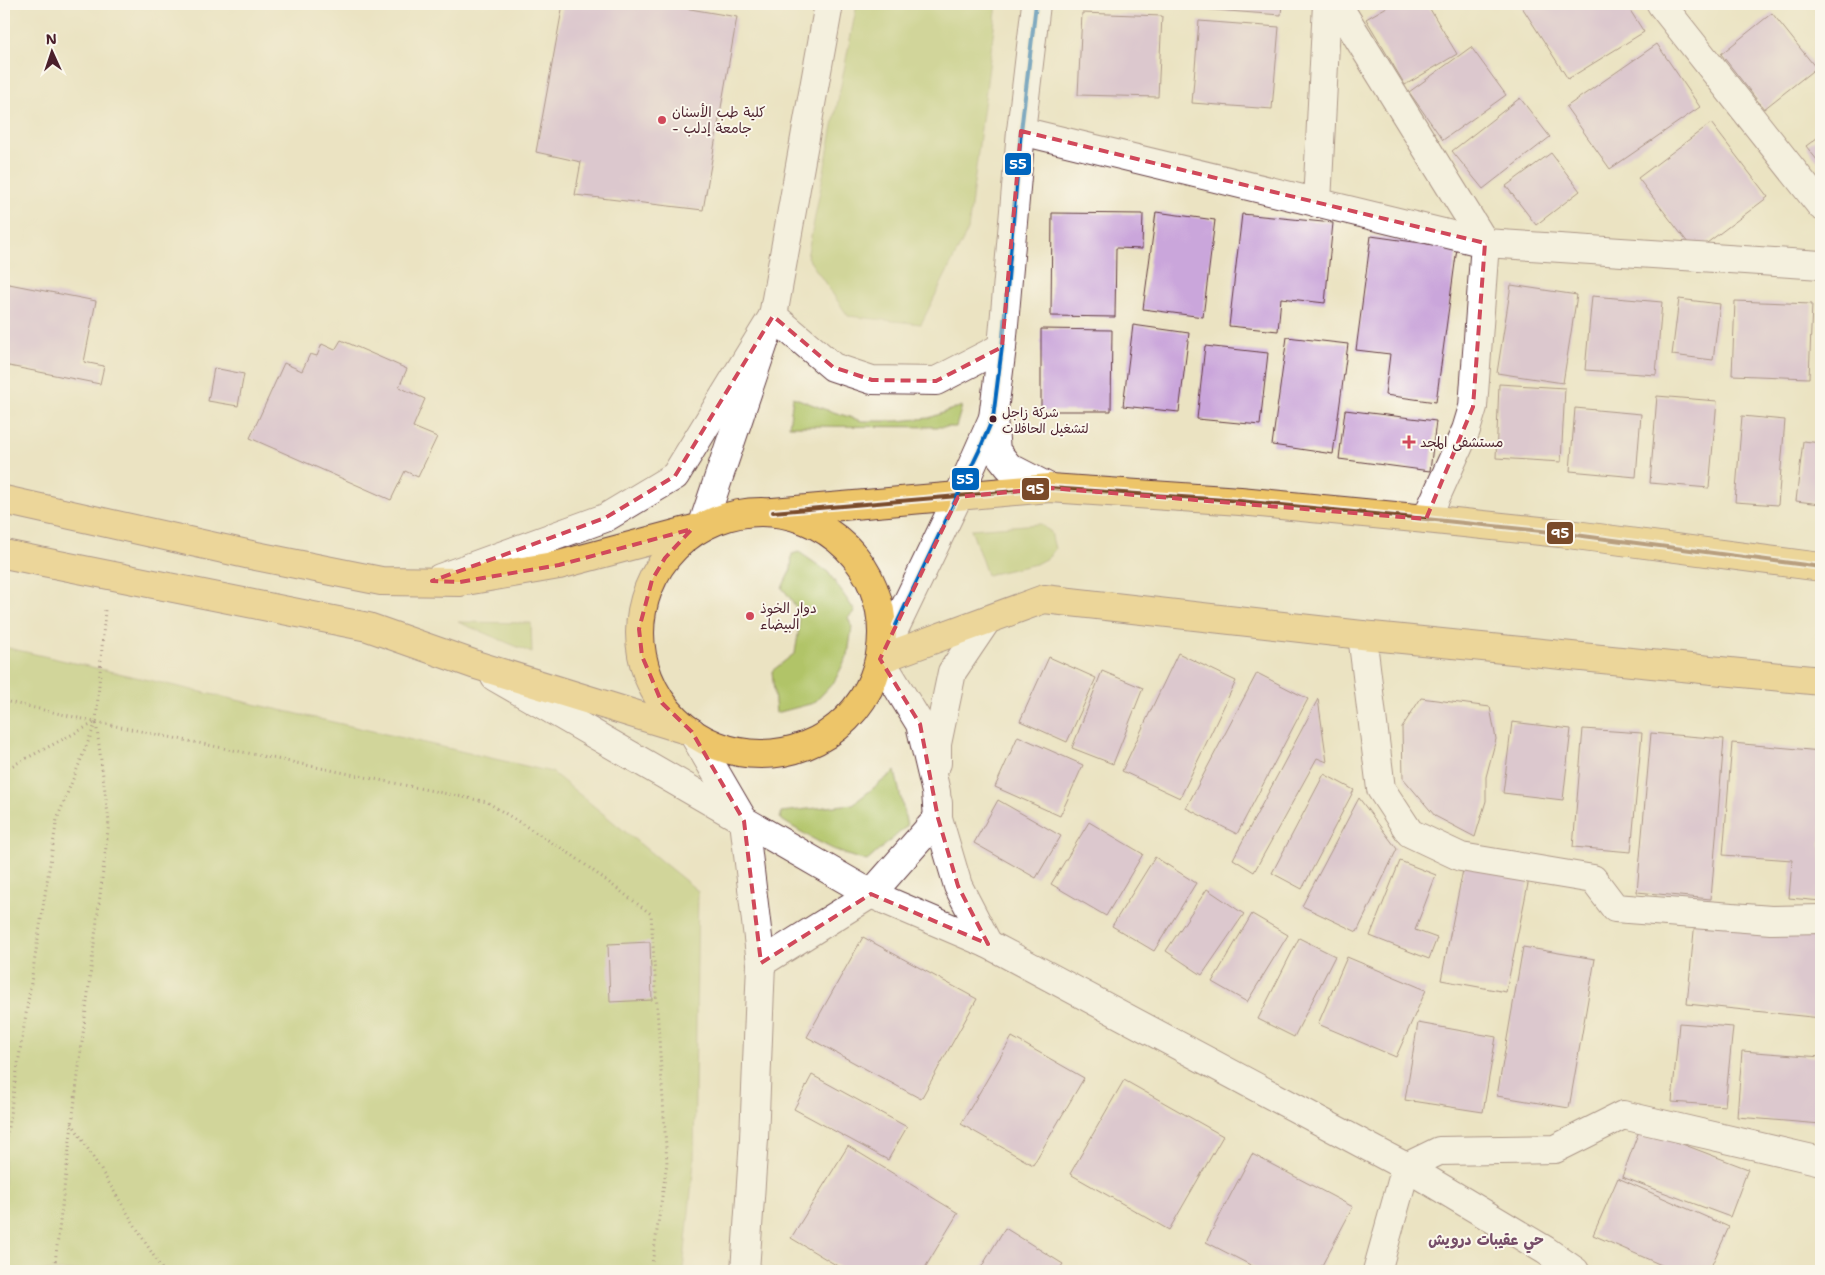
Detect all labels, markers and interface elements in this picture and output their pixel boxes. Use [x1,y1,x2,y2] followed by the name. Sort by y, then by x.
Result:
[28,28,78,78] north arrow
[45,30,57,48] text: N
[672,103,765,137] place label: كلية طب الأسنان - جامعة إدلب
[656,114,668,126] marker: كلية طب الأسنان - جامعة إدلب
[1004,152,1032,176] line badge: 55
[1009,155,1027,173] text: 55
[1002,404,1089,437] place label: شركة زاجل لتشغيل الحافلات
[988,414,998,424] marker: شركة زاجل لتشغيل الحافلات
[1420,433,1503,451] place label: مستشفى المجد
[1402,435,1416,449] marker: مستشفى المجد
[951,467,980,491] line badge: 55
[956,470,974,488] text: 55
[1021,477,1050,501] line badge: 95
[1026,480,1045,498] text: 95
[1546,521,1574,545] line badge: 95
[1551,524,1570,542] text: 95
[760,599,817,633] place label: دوار الخوذ البيضاء
[744,610,756,622] marker: دوار الخوذ البيضاء
[1428,1230,1544,1254] district label: حي عقيبات درويش

